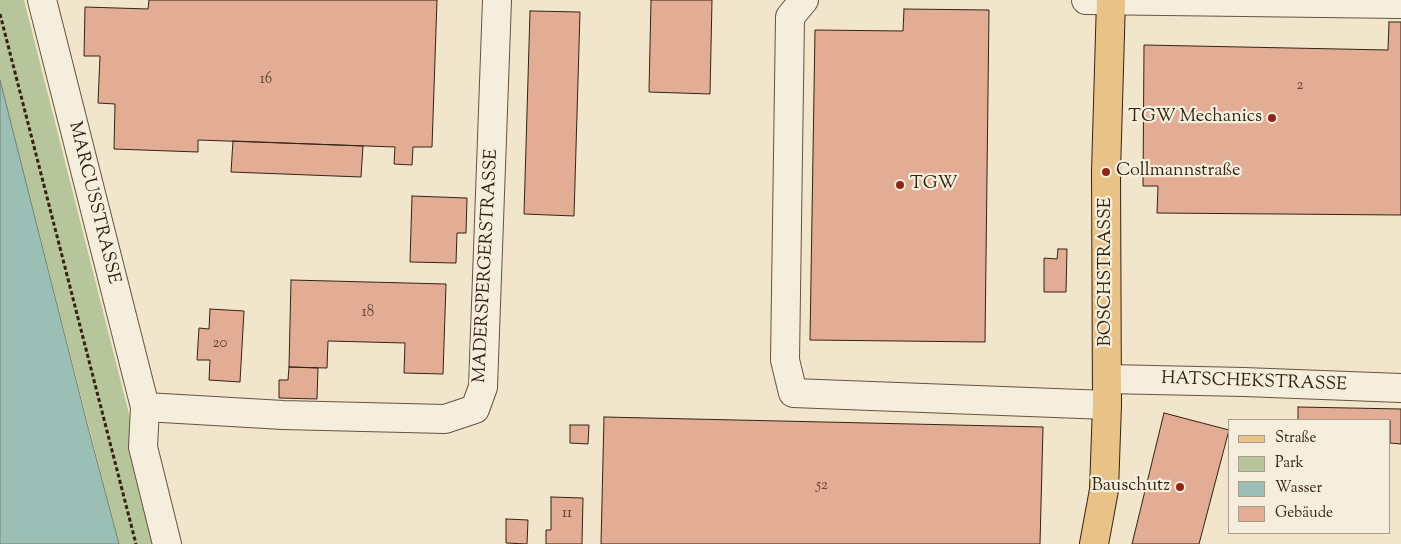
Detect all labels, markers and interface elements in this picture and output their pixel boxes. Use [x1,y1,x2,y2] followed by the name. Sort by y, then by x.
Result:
[260,71,272,89] house number: 16
[1296,77,1304,95] house number: 2
[1128,107,1262,129] place label: TGW Mechanics
[1266,112,1278,124] marker: TGW Mechanics
[62,120,124,286] street label: MARCUSSTRASSE
[470,148,504,384] street label: MADERSPERGERSTRASSE
[1116,161,1240,183] place label: Collmannstraße
[1100,166,1112,178] marker: Collmannstraße
[910,174,957,196] place label: TGW
[894,179,906,191] marker: TGW
[1096,197,1118,347] street label: BOSCHSTRASSE
[362,304,374,322] house number: 18
[213,335,227,353] house number: 20
[1161,369,1347,397] street label: HATSCHEKSTRASSE
[1228,419,1391,534] legend
[1275,428,1317,449] text: Straße
[1275,453,1304,474] text: Park
[1091,476,1170,498] place label: Bauschutz
[816,477,828,495] house number: 52
[1275,478,1322,499] text: Wasser
[1174,481,1186,493] marker: Bauschutz
[1275,503,1333,524] text: Gebäude
[562,505,572,523] house number: 11

